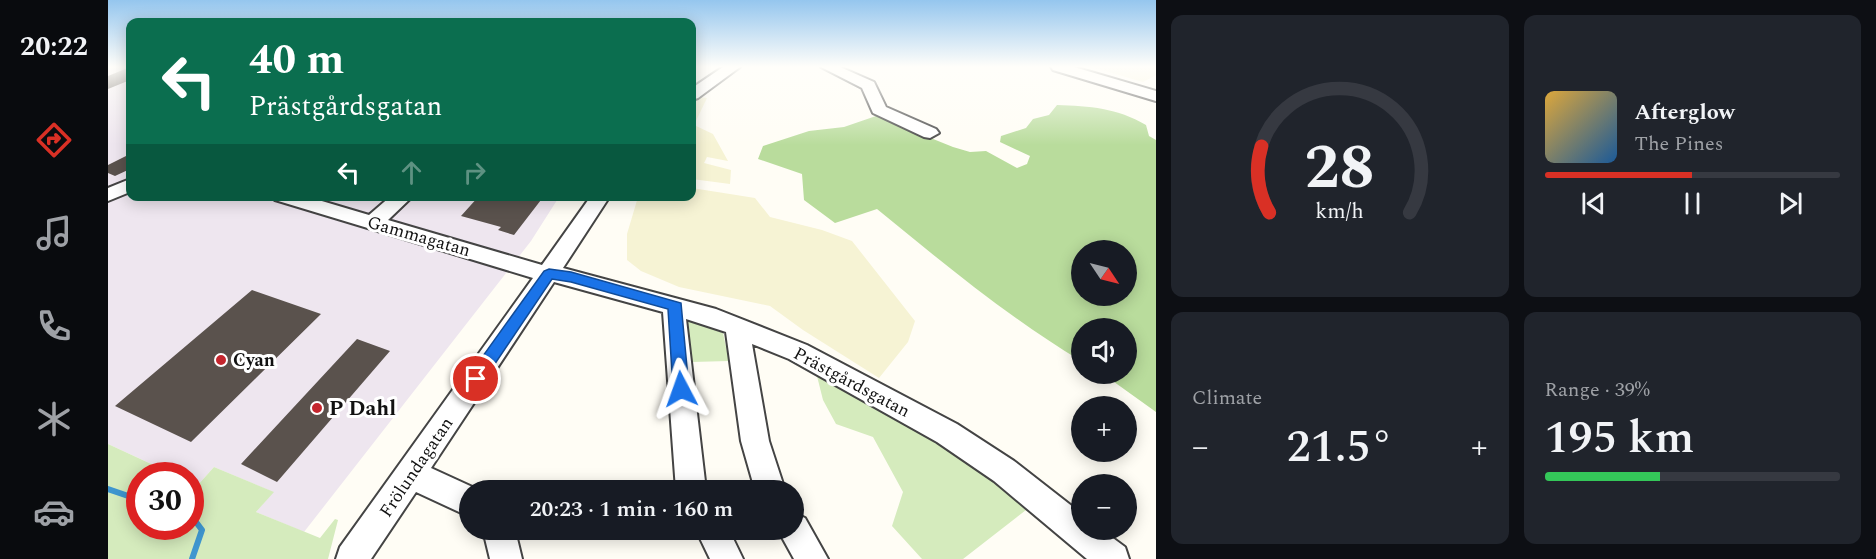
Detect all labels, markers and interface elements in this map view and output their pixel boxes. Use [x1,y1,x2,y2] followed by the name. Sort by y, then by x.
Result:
[20,26,88,68] text: 20:22
[249,29,344,92] text: 40 m
[150,42,228,120] icon: left
[249,86,442,128] text: Prästgårdsgatan
[1635,96,1735,129] text: Afterglow
[33,119,75,161] icon: directions
[1305,121,1375,216] text: 28
[1635,129,1723,159] text: The Pines
[332,156,365,189] icon: left
[395,156,428,189] icon: ahead
[458,156,491,189] icon: right
[1577,187,1610,220] icon: previous
[1676,187,1709,220] icon: pause
[1774,187,1807,220] icon: next
[1316,195,1364,228] text: km/h
[364,209,474,264] street label: Gammagatan
[33,212,75,254] icon: music
[1071,240,1137,306] north arrow
[1071,240,1137,540] map controls
[33,305,75,347] icon: phone
[1071,318,1137,384] button: sound
[789,340,915,425] street label: Prästgårdsgatan
[233,347,275,374] place label: Cyan
[214,353,228,367] marker: Cyan
[450,353,501,404] pin
[649,357,713,421] position arrow
[459,362,492,395] icon: arrive
[1545,375,1650,405] text: Range · 39%
[1192,383,1262,413] text: Climate
[329,393,396,425] place label: P Dahl
[1071,396,1137,462] button: +
[33,398,75,440] icon: climate
[310,401,324,415] marker: P Dahl
[1545,404,1694,473] text: 195 km
[373,412,460,523] street label: Frölundagatan
[1286,413,1393,482] text: 21.5°
[1192,422,1209,472] text: −
[1471,422,1487,472] text: +
[126,462,204,540] speed limit sign: 30
[1071,474,1137,540] button: −
[33,491,75,533] icon: car
[530,493,733,526] text: 20:23 · 1 min · 160 m

